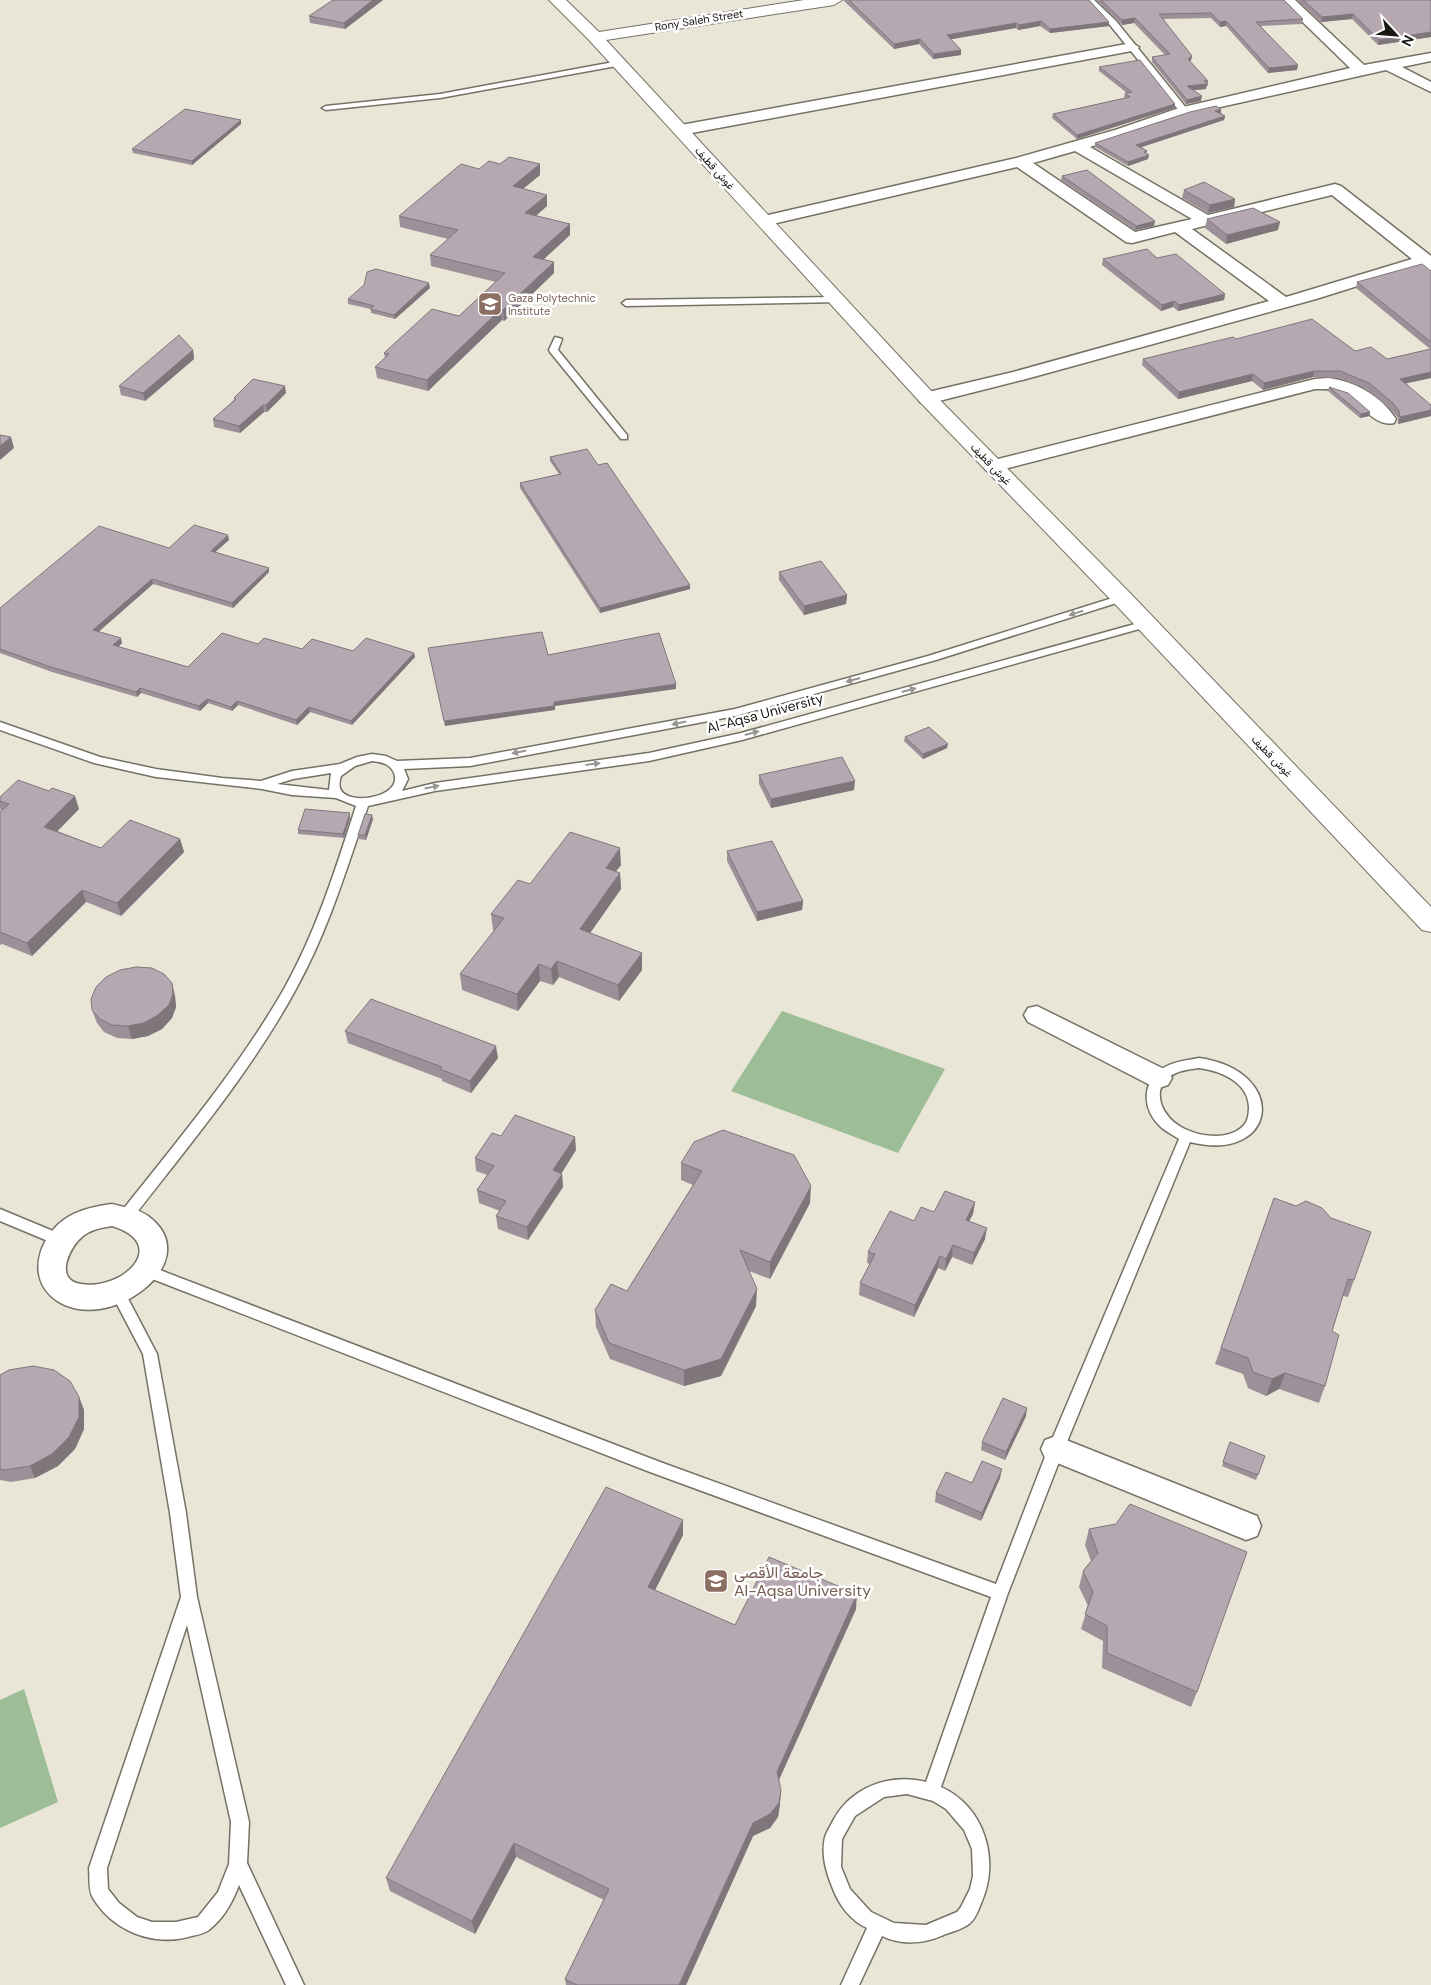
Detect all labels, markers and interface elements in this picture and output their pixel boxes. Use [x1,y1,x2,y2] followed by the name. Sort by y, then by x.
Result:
[654,6,744,34] street label: Rony Saleh Street
[1371,10,1421,60] north arrow
[1397,32,1418,49] text: N
[692,144,738,193] street label: غوش قطيف
[477,291,503,317] school or university icon: Gaza Polytechnic Institute
[508,291,596,318] place label: Gaza Polytechnic Institute
[967,440,1015,488] street label: غوش قطيف
[1068,609,1083,617] one-way arrow
[846,676,861,684] one-way arrow
[902,685,917,693] one-way arrow
[705,689,825,737] street label: Al-Aqsa University
[670,720,686,728] one-way arrow
[745,728,760,736] one-way arrow
[1248,732,1296,780] street label: غوش قطيف
[510,749,526,757] one-way arrow
[586,760,602,768] one-way arrow
[425,783,441,791] one-way arrow
[734,1562,871,1601] place label: جامعة الأقصى Al-Aqsa University
[703,1568,729,1594] school or university icon: جامعة الأقصى Al-Aqsa University

